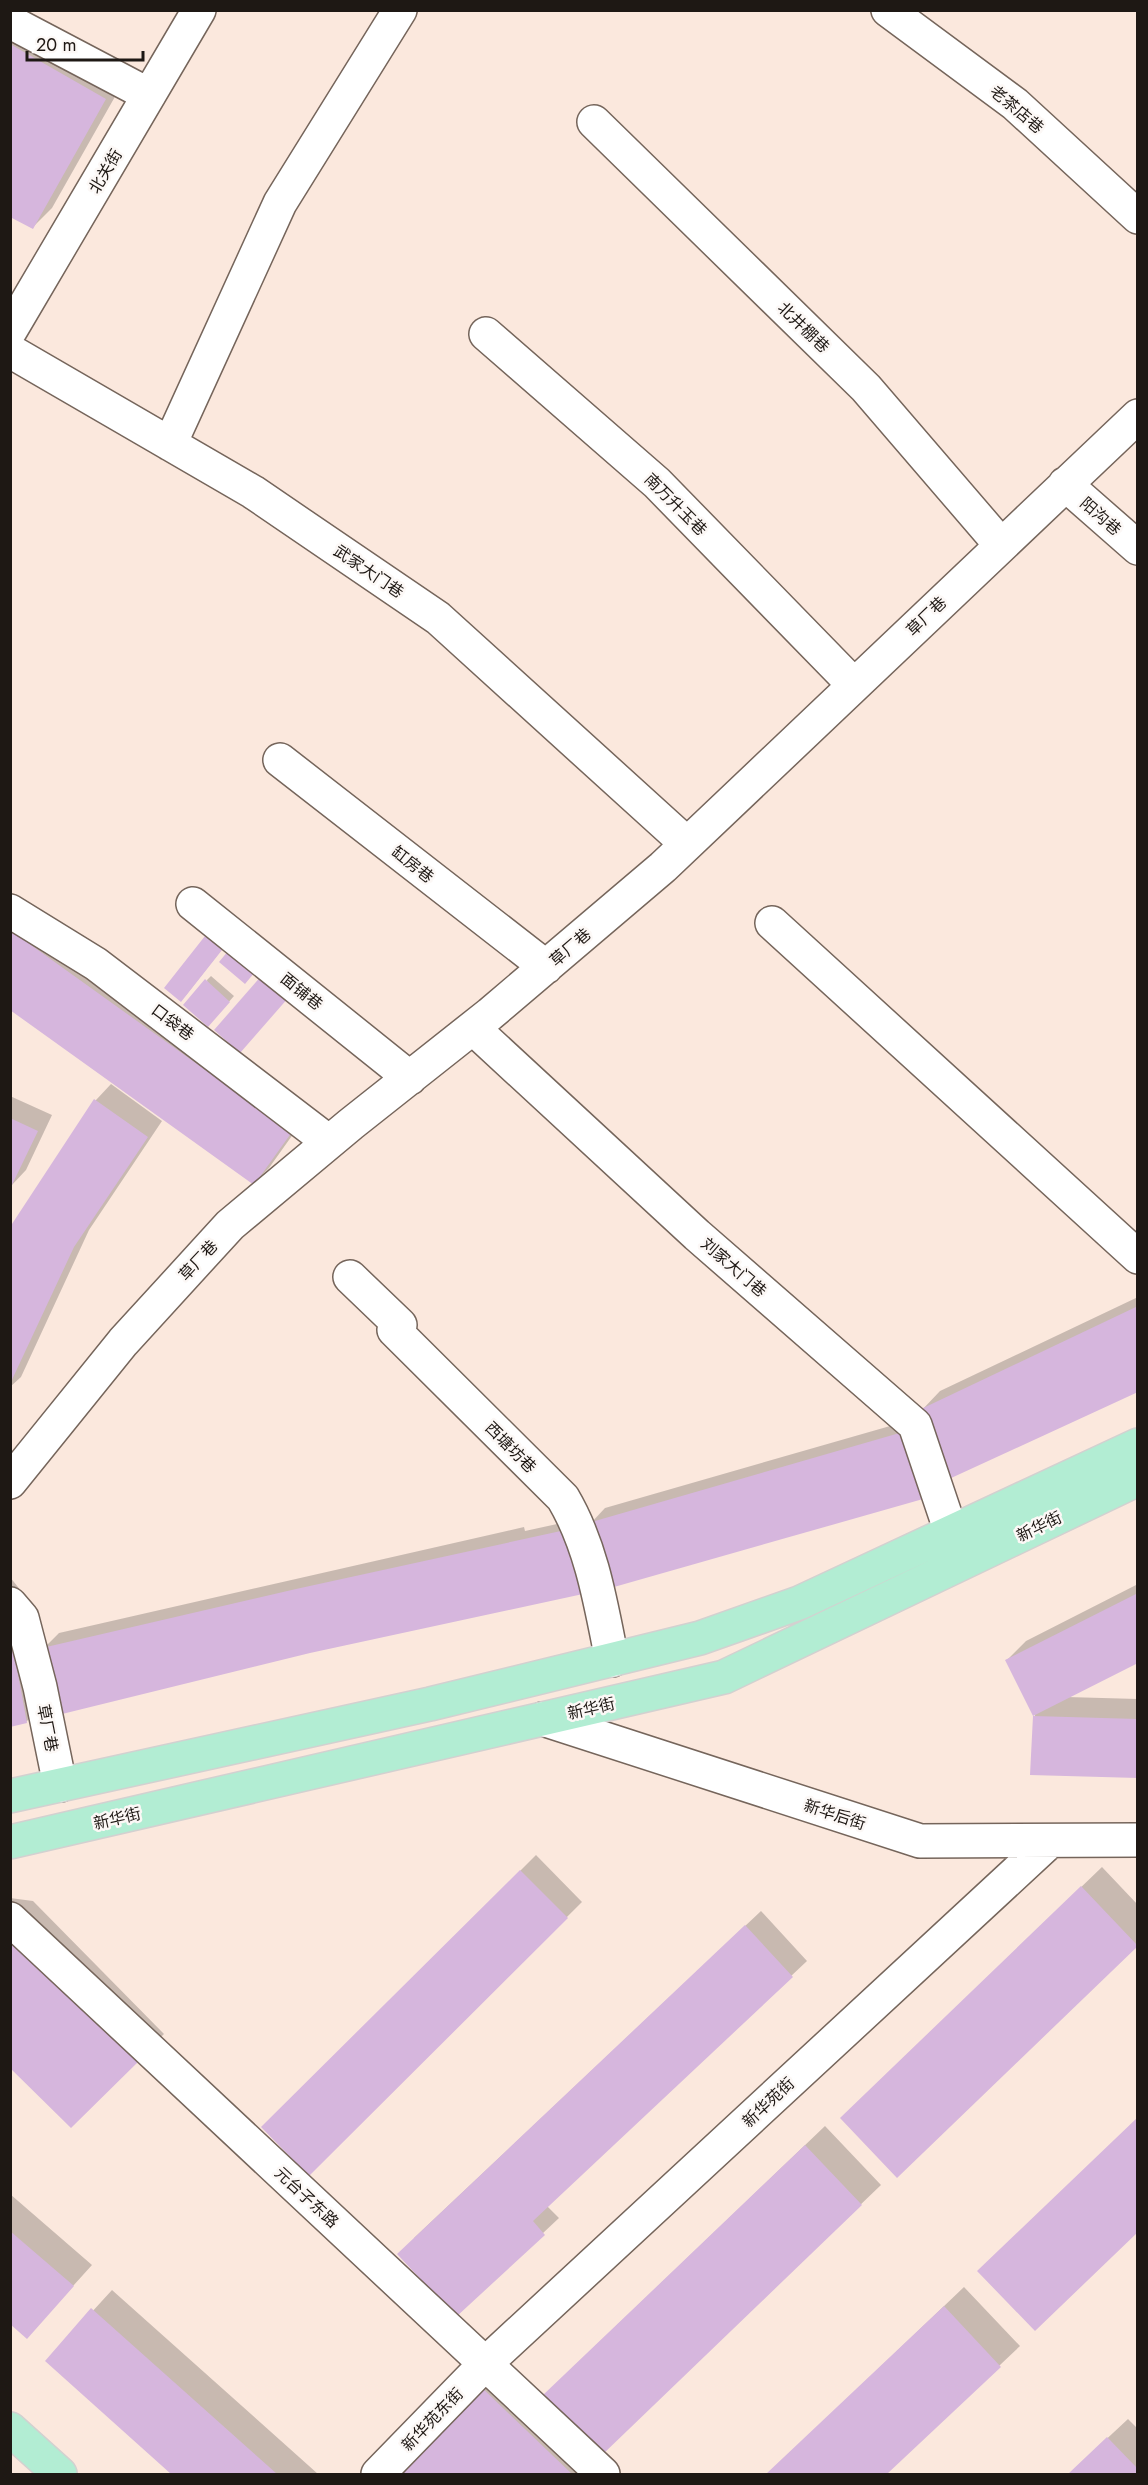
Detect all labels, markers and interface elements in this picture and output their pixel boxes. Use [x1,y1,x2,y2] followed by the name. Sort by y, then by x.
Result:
[27,24,142,62] scale bar
[36,32,76,58] text: 20 m
[985,80,1049,139] street label: 老茶店巷
[83,145,128,198] street label: 北关街
[773,297,835,358] street label: 北井棚巷
[639,468,712,541] street label: 南万升玉巷
[1075,492,1126,541] street label: 阳沟巷
[329,540,408,603] street label: 武家大门巷
[901,591,952,641] street label: 草厂巷
[387,841,439,888] street label: 缸房巷
[545,923,596,972] street label: 草厂巷
[276,967,328,1015] street label: 面铺巷
[147,999,199,1046] street label: 口袋巷
[696,1232,771,1302] street label: 刘家大门巷
[174,1235,223,1286] street label: 草厂巷
[480,1417,541,1478] street label: 西塘坊巷
[1013,1506,1066,1547] street label: 新华街
[565,1692,617,1725] street label: 新华街
[32,1702,63,1754] street label: 草厂巷
[801,1794,869,1835] street label: 新华后街
[91,1802,143,1835] street label: 新华街
[737,2072,800,2133] street label: 新华苑街
[270,2162,344,2233] street label: 元台子东路
[396,2383,468,2456] street label: 新华苑东街

